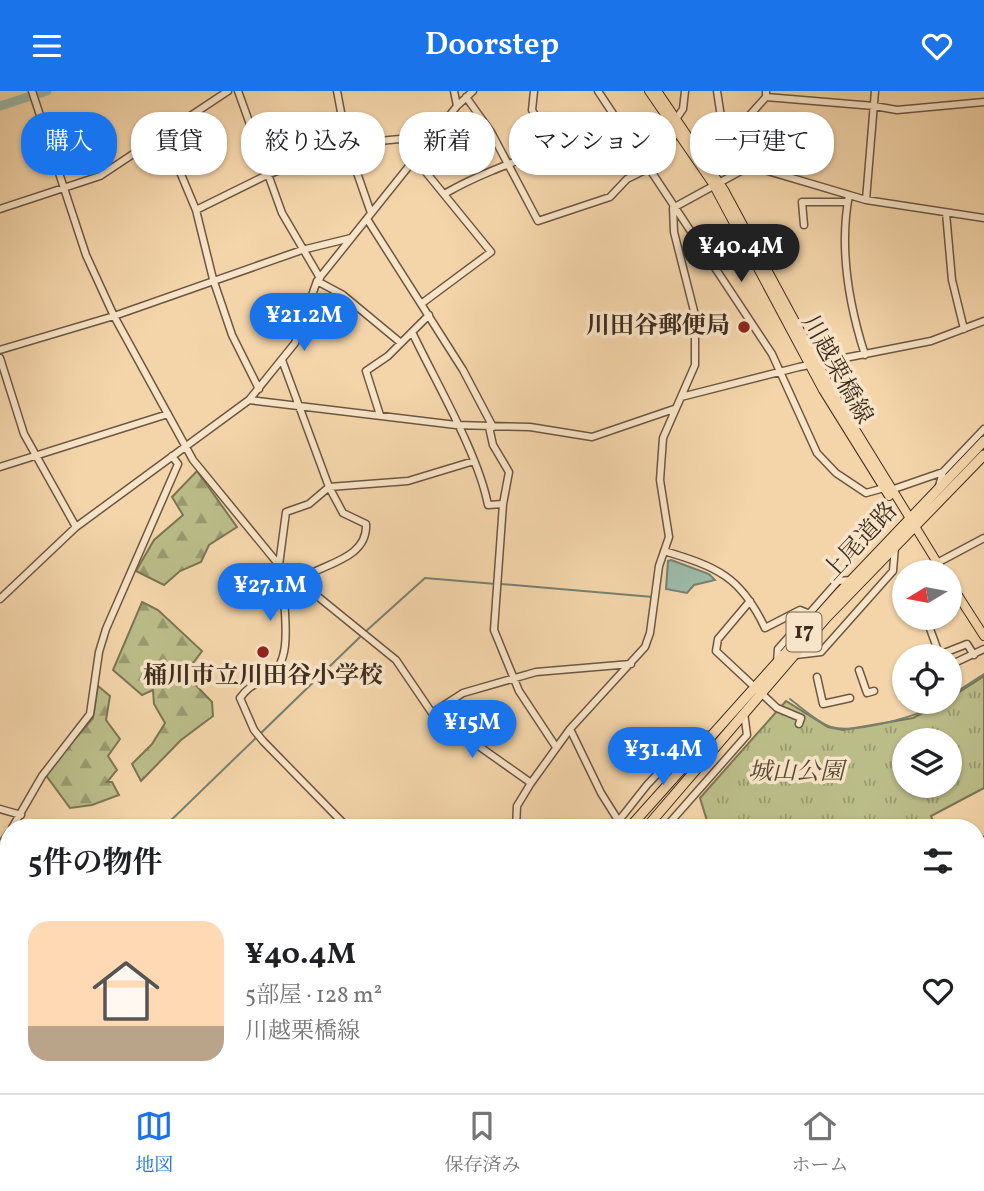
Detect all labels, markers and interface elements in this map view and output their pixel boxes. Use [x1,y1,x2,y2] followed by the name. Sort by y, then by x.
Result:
[425,24,559,68] text: Doorstep
[28,27,66,65] icon: menu
[918,27,956,65] icon: heart
[21,112,117,175] chip: 購入
[131,112,227,175] chip: 賃貸
[241,112,385,175] chip: 絞り込み
[399,112,495,175] chip: 新着
[509,112,676,175] chip: マンション
[690,112,834,175] chip: 一戸建て
[684,225,798,284] pin: ¥40.4M
[699,231,783,263] text: ¥40.4M
[247,293,361,353] pin: ¥21.2M
[266,300,342,332] text: ¥21.2M
[792,309,880,431] street label: 川越栗橋線
[586,310,730,344] place label: 川田谷郵便局
[736,319,752,335] marker: 川田谷郵便局
[816,495,906,589] street label: 上尾道路
[892,560,962,630] north arrow
[892,560,962,798] map controls
[213,563,327,623] pin: ¥27.1M
[234,570,306,602] text: ¥27.1M
[786,613,822,652] road number: 17
[255,644,271,660] marker: 桶川市立川田谷小学校
[892,644,962,714] button: locate
[143,660,383,694] place label: 桶川市立川田谷小学校
[431,701,513,760] pin: ¥15M
[443,707,501,739] text: ¥15M
[606,727,720,787] pin: ¥31.4M
[892,728,962,798] button: layers
[624,734,702,766] text: ¥31.4M
[748,756,848,790] park label: 城山公園
[919,842,957,880] icon: filters
[28,843,162,885] text: 5件の物件
[245,934,356,976] text: ¥40.4M
[84,949,168,1033] icon: home
[919,972,957,1010] icon: heart
[245,980,382,1012] text: 5部屋 · 128 m²
[245,1016,360,1048] text: 川越栗橋線
[135,1107,174,1179] tab: 地図
[444,1107,521,1179] tab: 保存済み
[791,1107,849,1179] tab: ホーム

